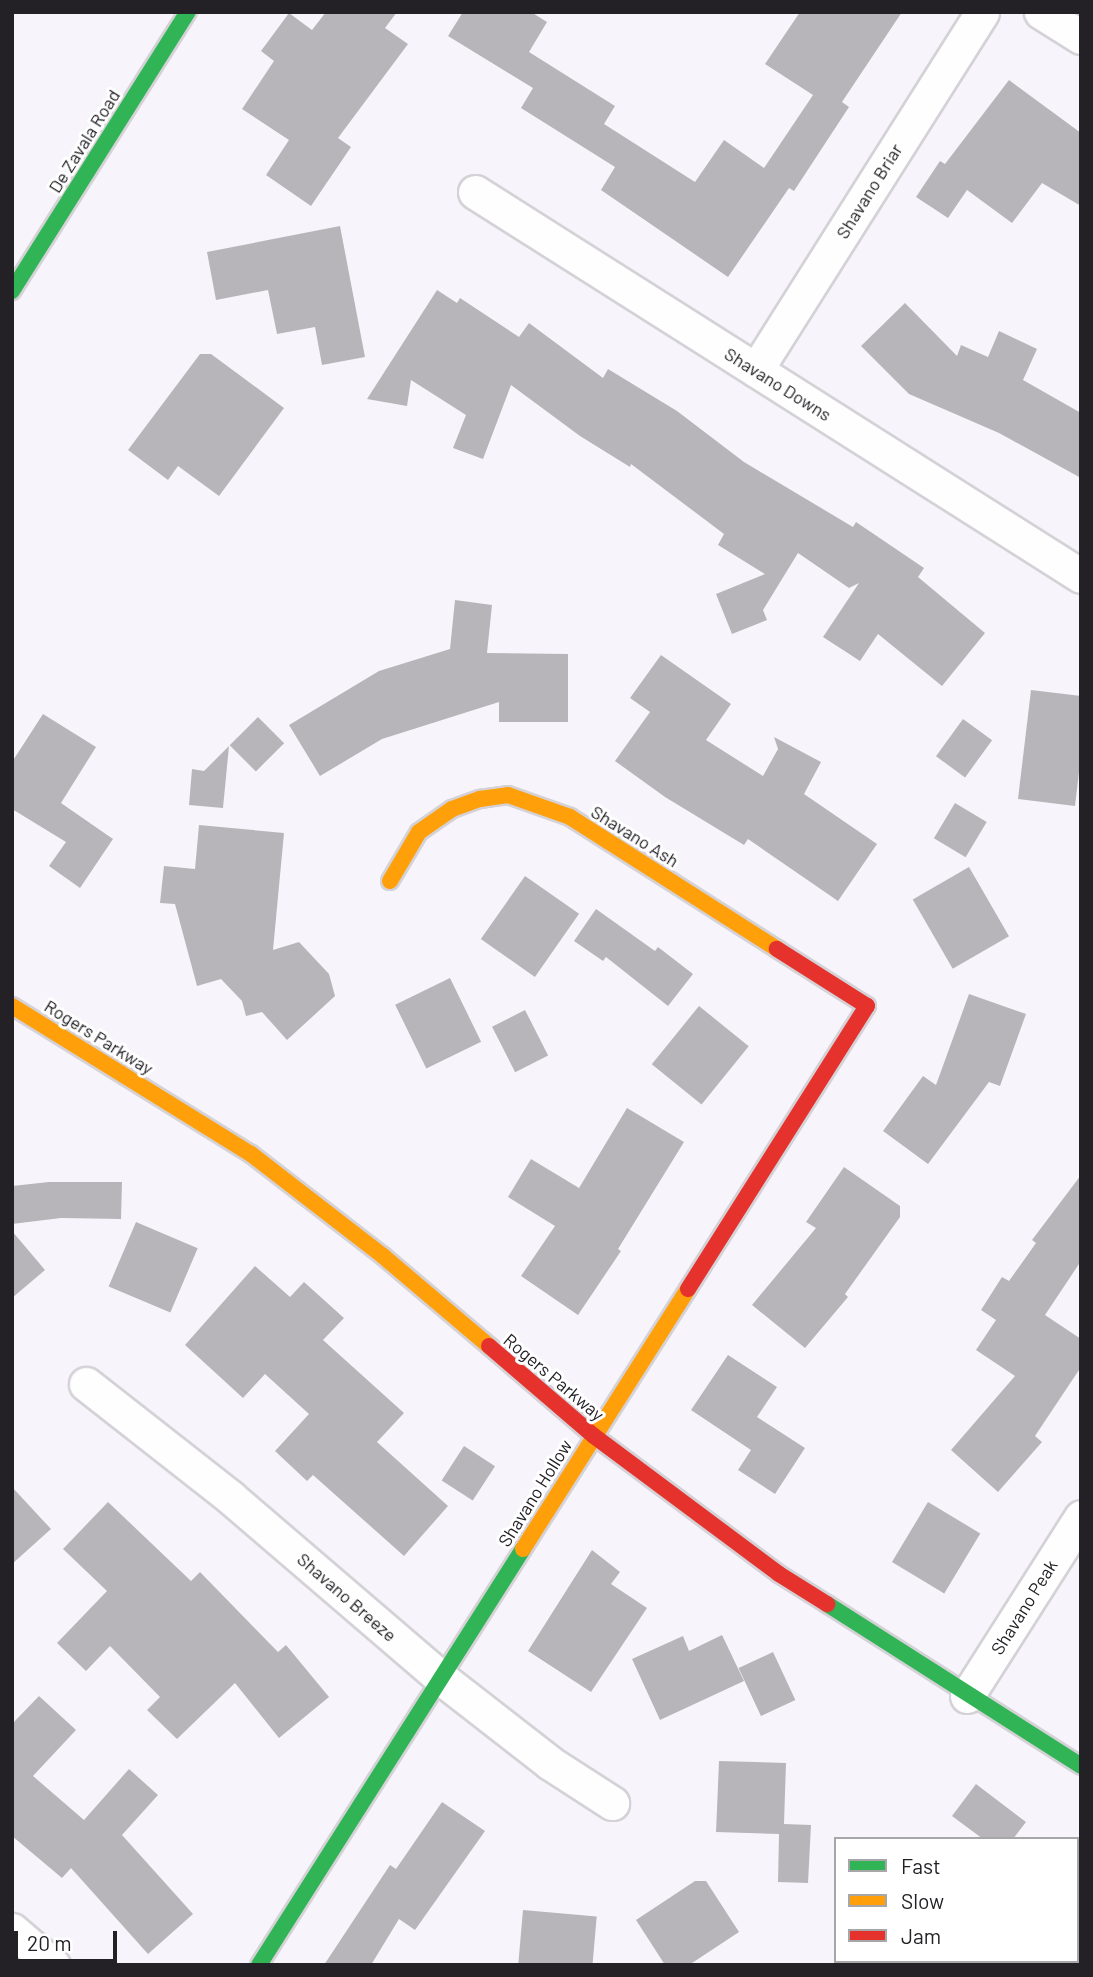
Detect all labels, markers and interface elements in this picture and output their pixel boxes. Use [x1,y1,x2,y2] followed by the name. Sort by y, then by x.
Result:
[44,85,124,197] street label: De Zavala Road
[831,139,907,243] street label: Shavano Briar
[721,343,835,425] street label: Shavano Downs
[587,801,683,871] street label: Shavano Ash
[41,995,157,1079] street label: Rogers Parkway
[499,1329,609,1425] street label: Rogers Parkway
[493,1435,577,1551] street label: Shavano Hollow
[293,1548,401,1646] street label: Shavano Breeze
[986,1556,1062,1658] street label: Shavano Peak
[834,1837,1079,1963] legend
[901,1853,941,1878] text: Fast
[901,1888,944,1913] text: Slow
[18,1918,121,1962] scale bar
[901,1923,941,1948] text: Jam
[27,1930,72,1955] text: 20 m

